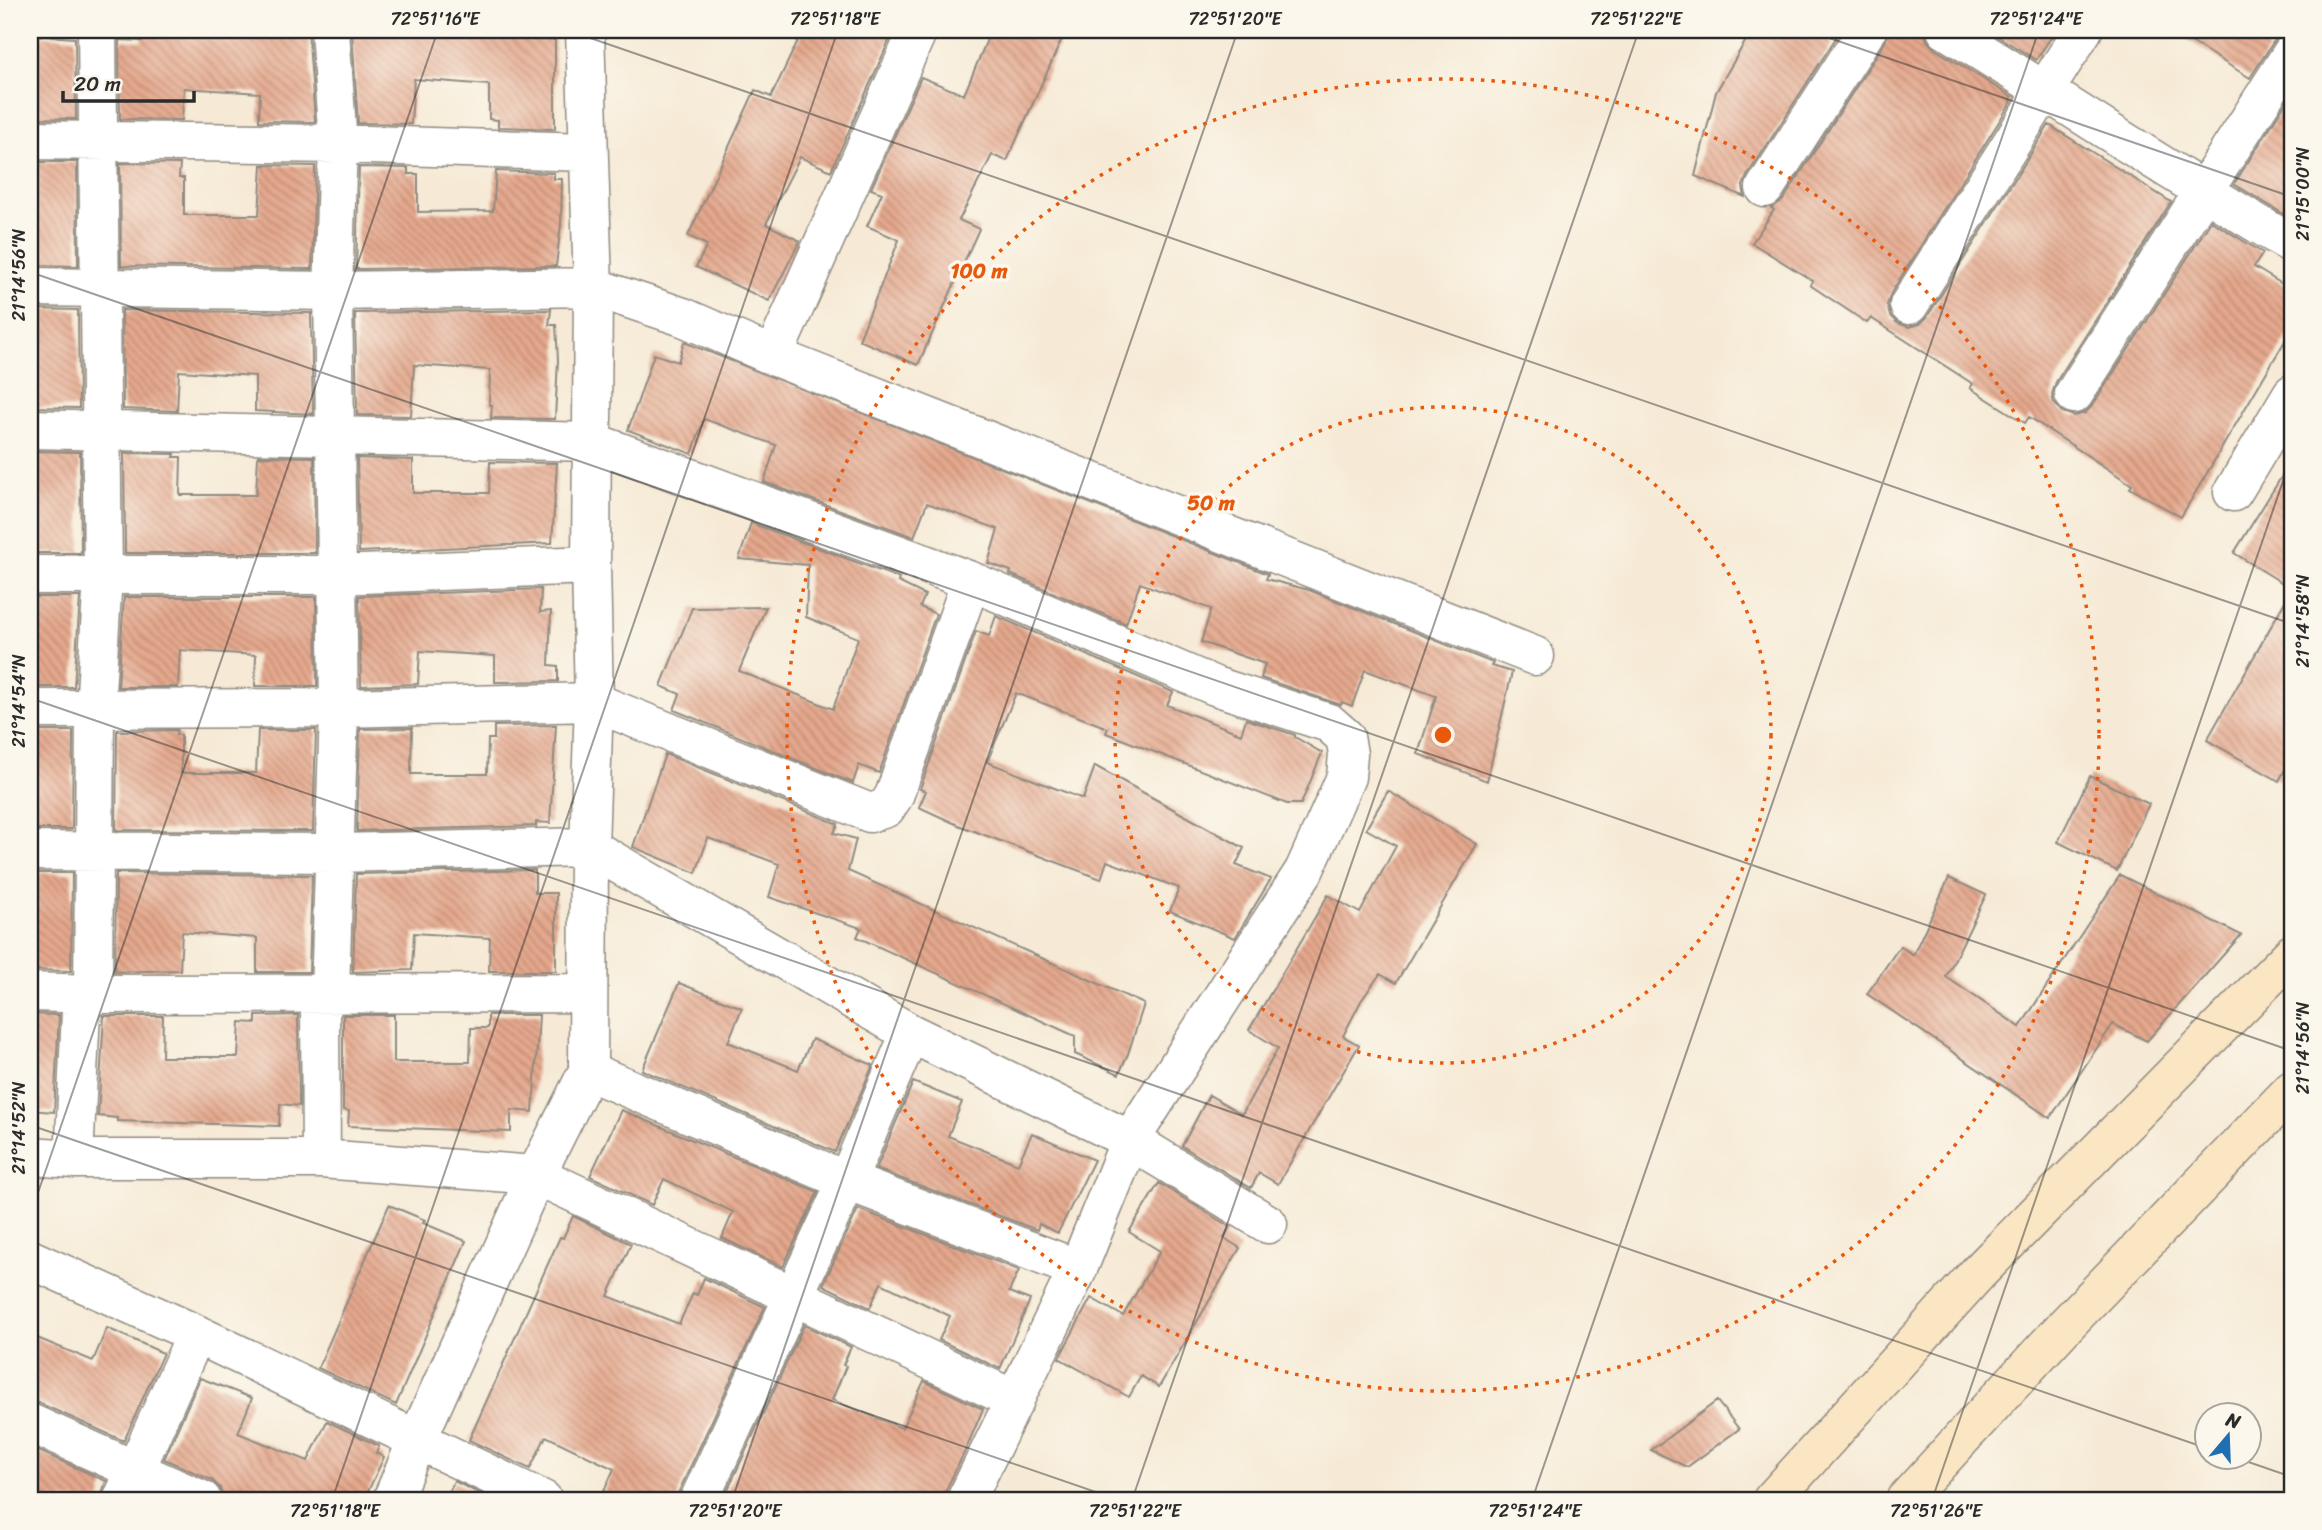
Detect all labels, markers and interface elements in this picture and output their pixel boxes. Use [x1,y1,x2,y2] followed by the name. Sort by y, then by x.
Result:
[390,3,481,35] text: 72°51'16"E
[790,3,881,35] text: 72°51'18"E
[1188,3,1283,35] text: 72°51'20"E
[1590,3,1683,35] text: 72°51'22"E
[1990,3,2083,35] text: 72°51'24"E
[63,60,194,104] scale bar
[74,65,121,103] text: 20 m
[2287,147,2319,241] text: 21°15'00"N
[3,228,35,321] text: 21°14'56"N
[950,252,1008,290] text: 100 m
[1187,484,1236,522] text: 50 m
[2287,574,2319,668] text: 21°14'58"N
[3,654,35,748] text: 21°14'54"N
[1431,723,1455,747] centre of rings
[2287,1001,2319,1094] text: 21°14'56"N
[3,1081,35,1174] text: 21°14'52"N
[2192,1400,2262,1470] north arrow
[2221,1402,2246,1438] text: N
[290,1495,381,1527] text: 72°51'18"E
[688,1495,783,1527] text: 72°51'20"E
[1089,1495,1182,1527] text: 72°51'22"E
[1489,1495,1582,1527] text: 72°51'24"E
[1890,1495,1983,1527] text: 72°51'26"E

